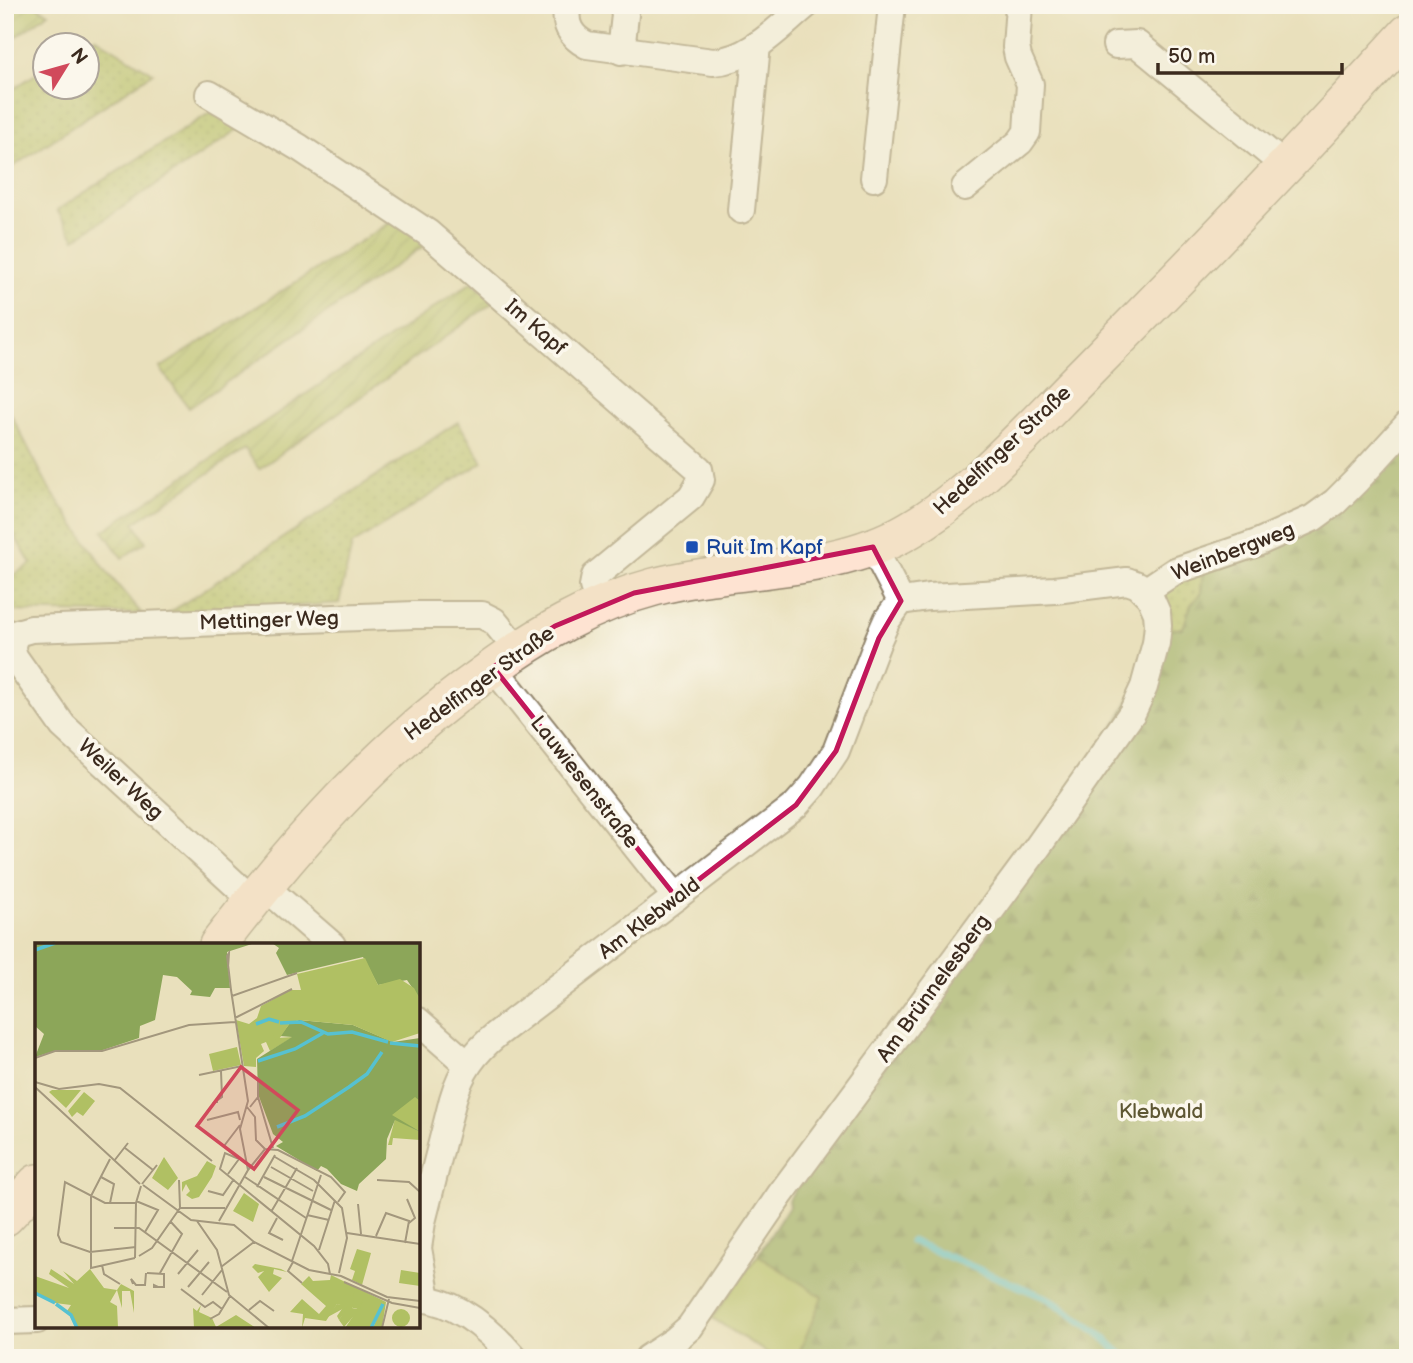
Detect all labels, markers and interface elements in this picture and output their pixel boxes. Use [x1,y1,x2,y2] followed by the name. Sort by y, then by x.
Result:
[32,32,102,102] north arrow
[1158,32,1341,76] scale bar
[65,44,92,69] text: N
[1168,44,1215,69] text: 50 m
[500,294,572,361] street label: Im Kapf
[928,380,1076,520] street label: Hedelfinger Straße
[1168,517,1298,586] street label: Weinbergweg
[706,535,824,560] place label: Ruit Im Kapf
[684,539,700,555] marker: Ruit Im Kapf
[199,606,339,635] street label: Mettinger Weg
[400,621,559,746] street label: Hedelfinger Straße
[525,711,644,854] street label: Lauwiesenstraße
[73,734,168,825] street label: Weiler Weg
[594,872,705,965] street label: Am Klebwald
[871,909,995,1067] street label: Am Brünnelesberg
[35,943,420,1328] inset map
[1119,1099,1203,1124] park label: Klebwald

